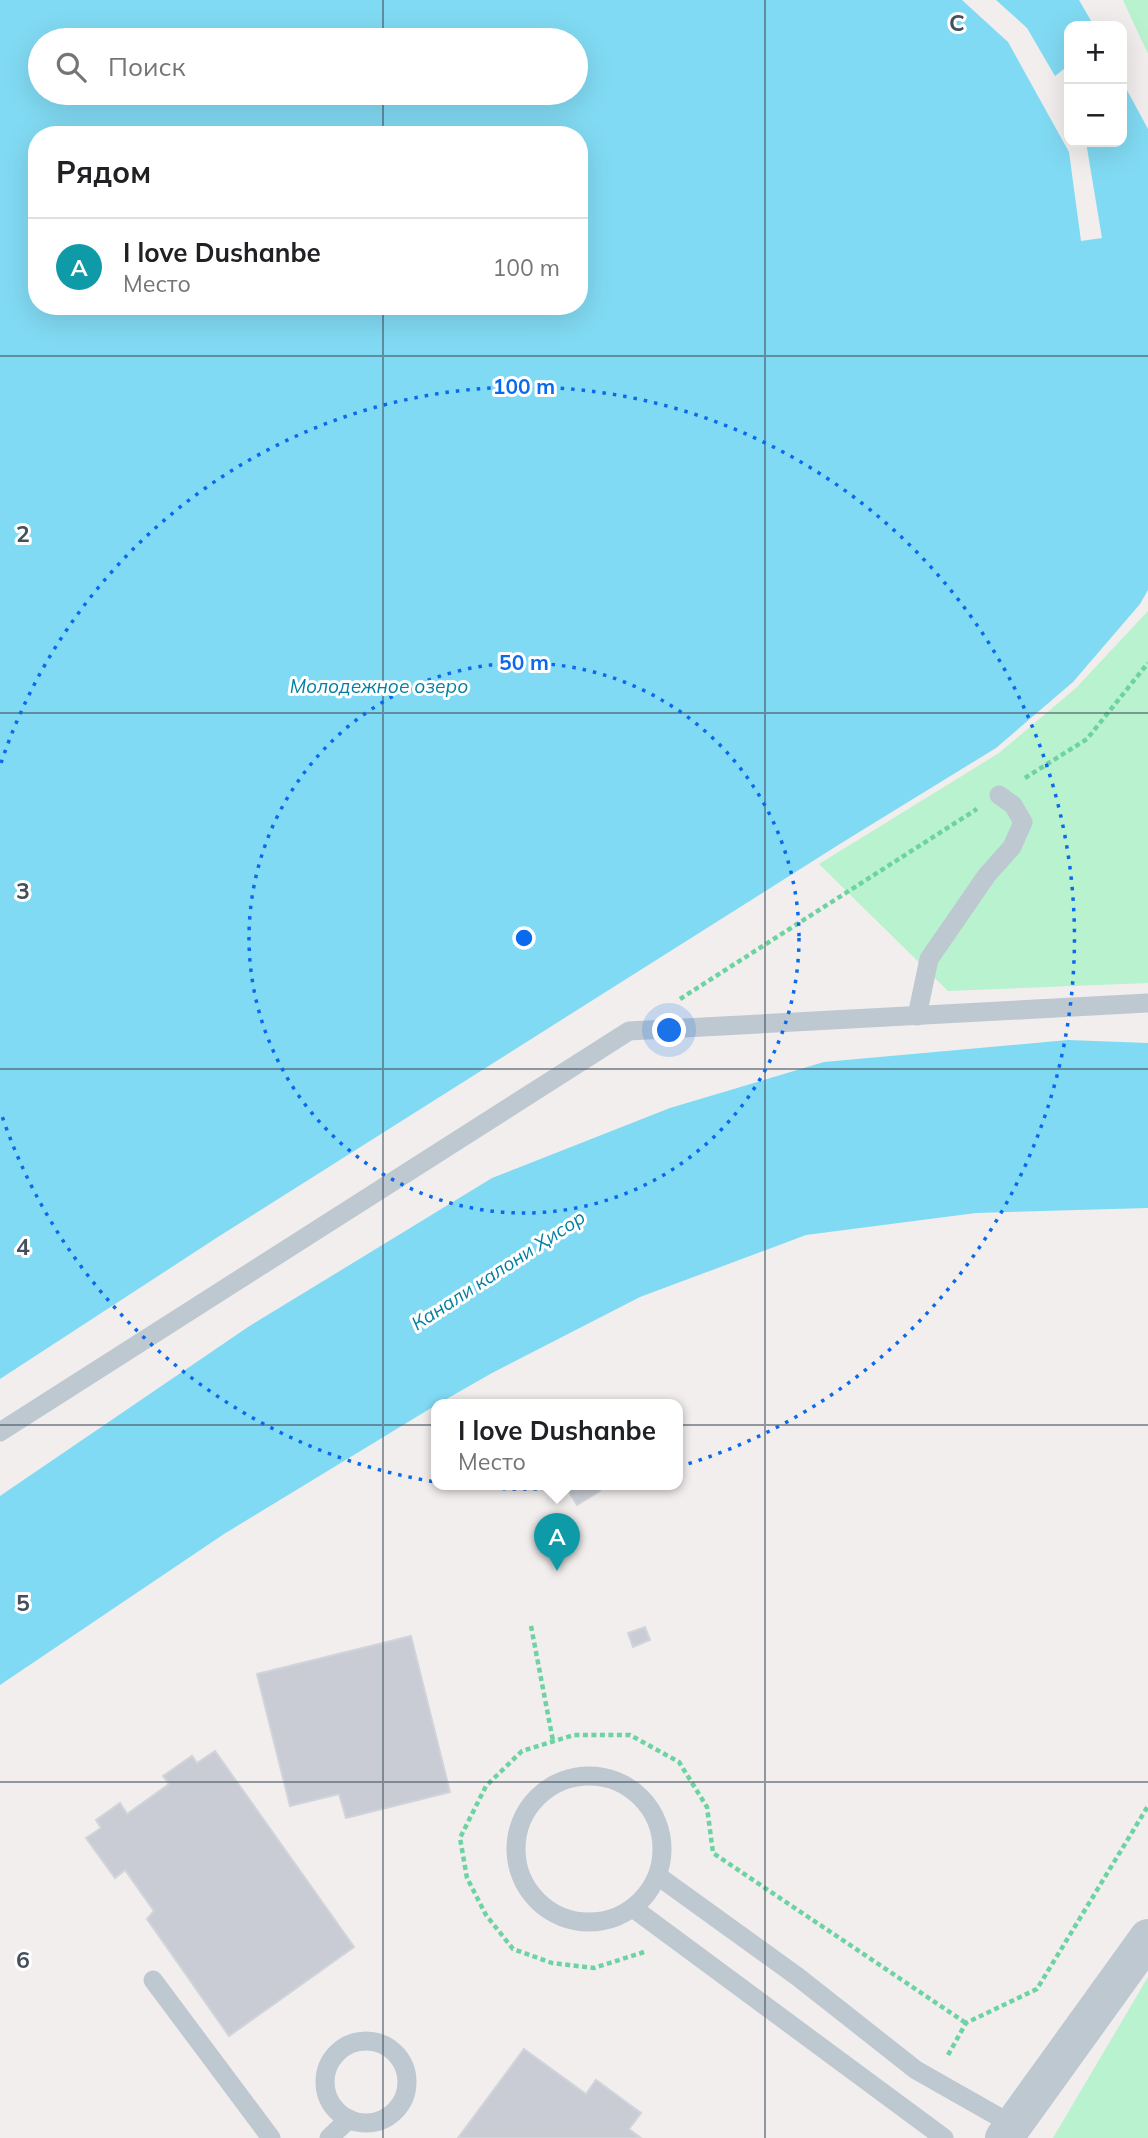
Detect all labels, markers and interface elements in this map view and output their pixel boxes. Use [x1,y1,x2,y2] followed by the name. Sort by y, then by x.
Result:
[949,8,965,37] text: C
[1064,21,1127,147] map controls
[1064,21,1127,84] button: +
[28,28,588,105] search box
[52,48,90,86] icon: search
[108,50,186,83] text: Поиск
[1064,84,1127,147] button: −
[56,153,151,191] text: Рядом
[123,236,321,269] text: I love Dushanbe
[70,253,88,282] text: A
[492,253,560,282] text: 100 m
[123,269,191,298] text: Место
[493,373,555,399] text: 100 m
[16,519,30,548] text: 2
[499,649,549,675] text: 50 m
[290,674,468,698] water label: Молодежное озеро
[16,876,30,905] text: 3
[512,926,536,950] centre of rings
[652,1013,686,1047] your location
[407,1205,589,1335] water label: Канали калони Ҳисор
[16,1232,30,1261] text: 4
[431,1399,683,1490] popup
[458,1414,656,1447] text: I love Dushanbe
[458,1447,526,1476] text: Место
[534,1513,580,1571] pin: A
[16,1588,30,1617] text: 5
[16,1945,30,1974] text: 6

